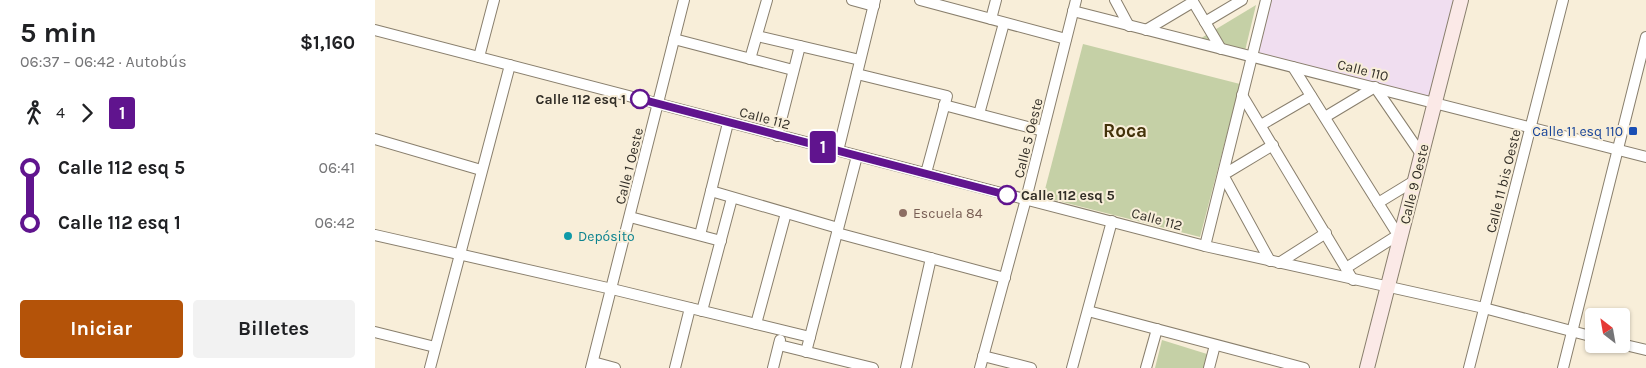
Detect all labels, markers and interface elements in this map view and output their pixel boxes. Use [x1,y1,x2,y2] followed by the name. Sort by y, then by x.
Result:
[20,16,97,49] text: 5 min
[300,32,355,54] text: $1,160
[20,52,187,71] text: 06:37 – 06:42 · Autobús
[1335,56,1390,85] street label: Calle 110
[630,89,650,109] marker: Calle 112 esq 1
[536,91,626,108] place label: Calle 112 esq 1
[1010,96,1047,180] street label: Calle 5 Oeste
[20,99,48,127] icon: walk
[73,99,101,127] icon: forward
[119,102,125,124] text: 1
[56,103,65,122] text: 4
[738,104,792,133] street label: Calle 112
[1103,120,1147,142] district label: Roca
[1532,123,1623,140] place label: Calle 11 esq 110
[1627,125,1639,137] marker: Calle 11 esq 110
[612,126,647,206] street label: Calle 1 Oeste
[1482,127,1525,235] street label: Calle 11 bis Oeste
[807,131,839,163] line badge: 1
[820,136,826,158] text: 1
[1396,142,1433,226] street label: Calle 9 Oeste
[58,157,185,179] text: Calle 112 esq 5
[318,158,355,177] text: 06:41
[997,185,1017,205] marker: Calle 112 esq 5
[1021,187,1115,204] place label: Calle 112 esq 5
[913,205,983,222] place label: Escuela 84
[1130,205,1184,234] street label: Calle 112
[897,207,909,219] marker: Escuela 84
[58,212,181,234] text: Calle 112 esq 1
[314,213,355,232] text: 06:42
[578,228,635,245] place label: Depósito
[562,230,574,242] marker: Depósito
[20,300,183,358] button: Iniciar
[193,300,355,358] button: Billetes
[1585,308,1630,352] north arrow
[1585,308,1630,353] map controls

